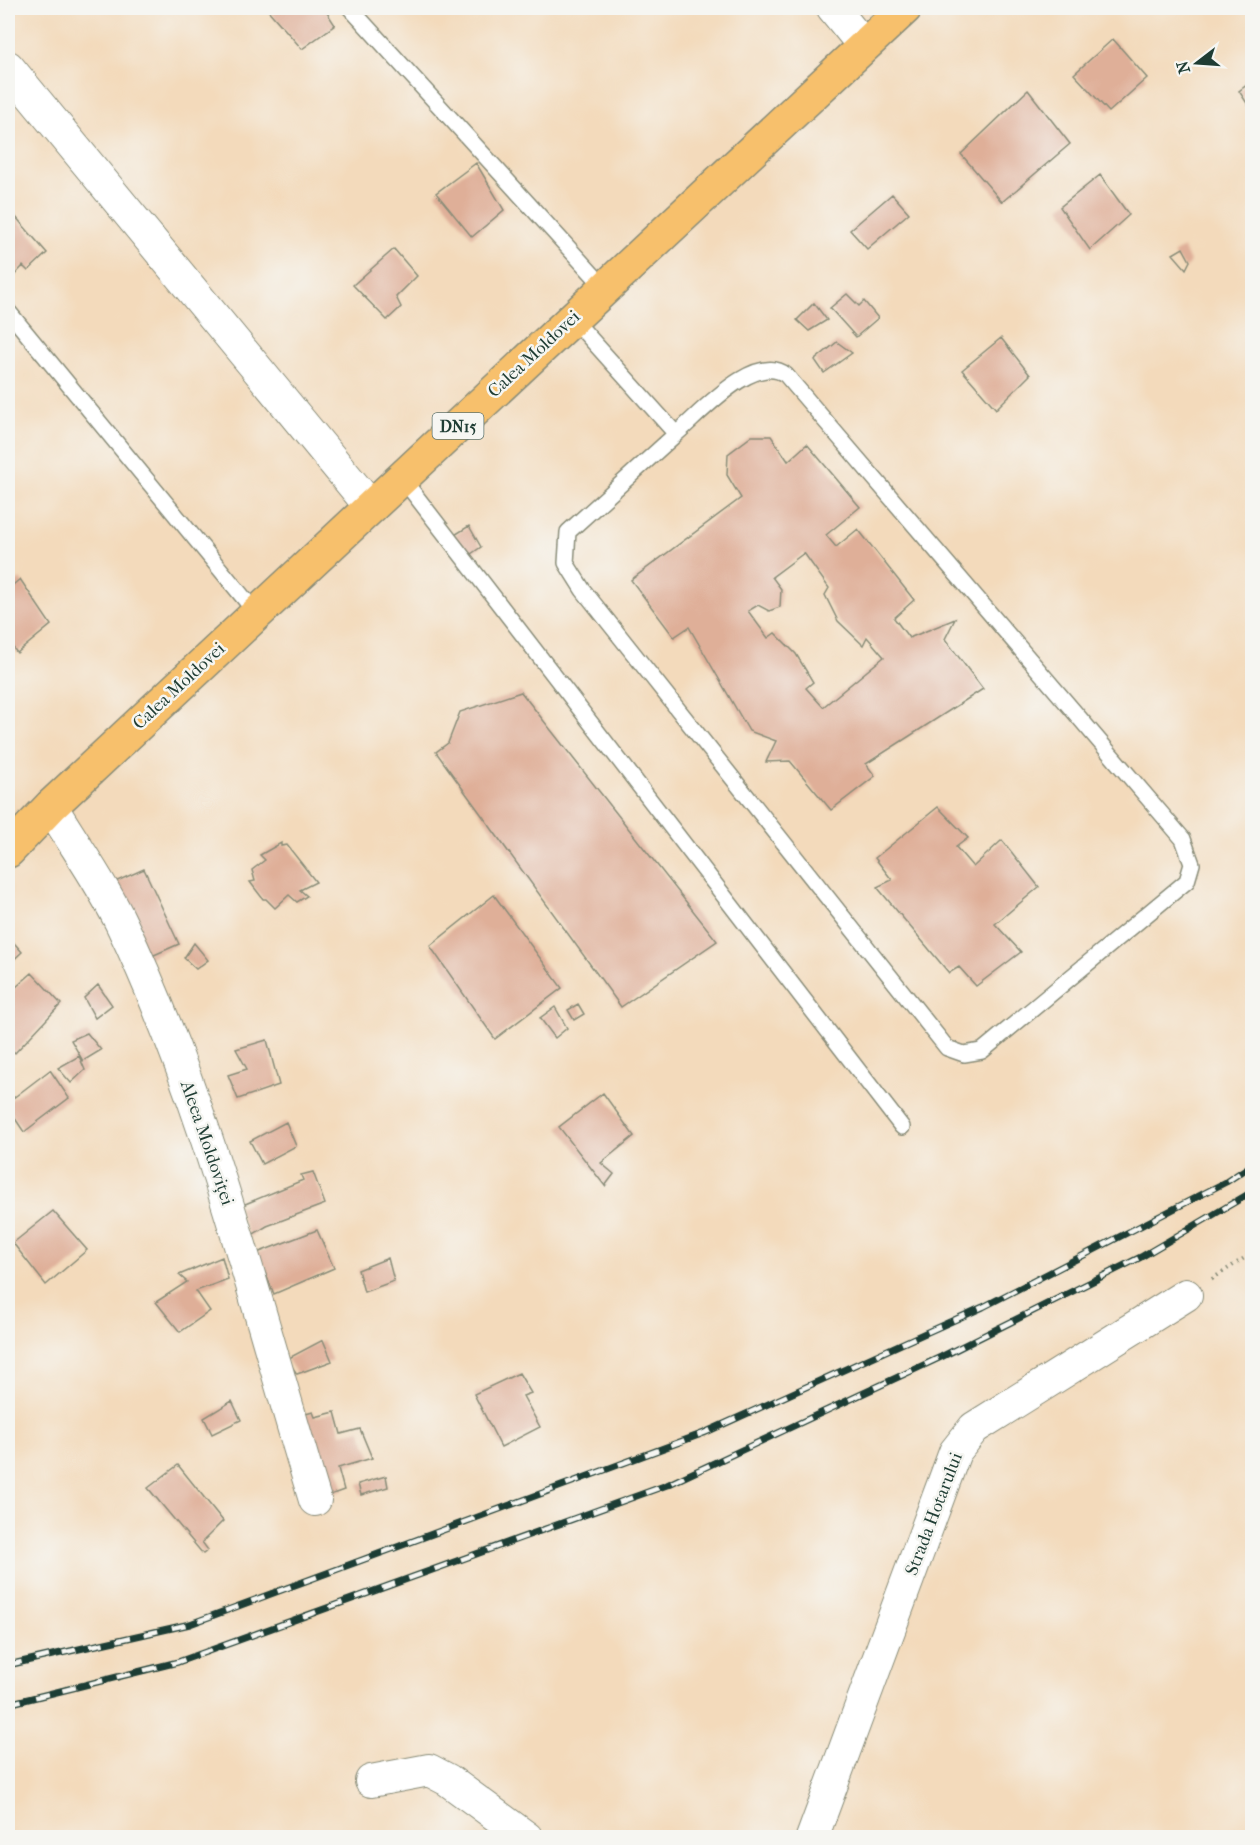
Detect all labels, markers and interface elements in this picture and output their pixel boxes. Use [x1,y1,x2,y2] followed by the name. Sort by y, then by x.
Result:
[1167,33,1227,93] north arrow
[1172,58,1194,76] text: N
[484,306,585,402] street label: Calea Moldovei
[432,413,484,439] road number: DN15
[129,638,230,734] street label: Calea Moldovei
[176,1077,238,1209] street label: Aleea Moldoviței
[901,1449,967,1578] street label: Strada Hotarului

